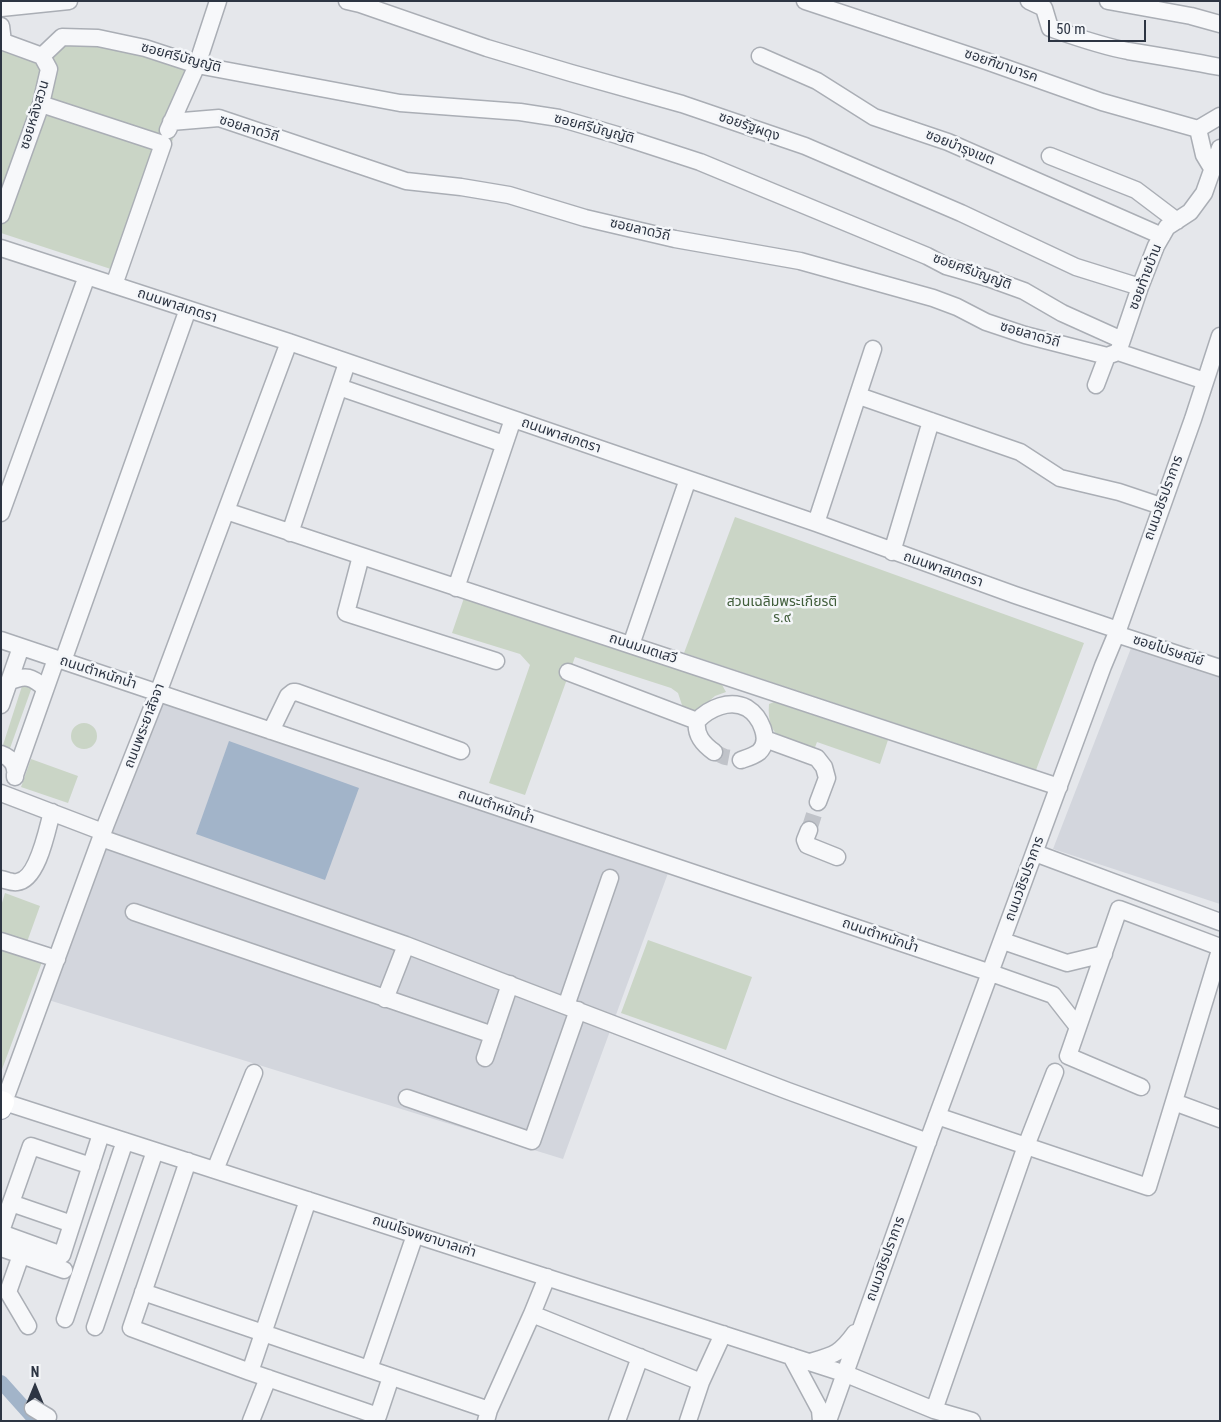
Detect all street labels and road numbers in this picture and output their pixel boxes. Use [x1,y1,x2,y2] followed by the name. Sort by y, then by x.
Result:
[139,39,223,77] street label: ซอยศรีบัญญัติ
[962,46,1040,86] street label: ซอยฑีฆามารค
[17,78,53,152] street label: ซอยหลังสวน
[716,109,782,145] street label: ซอยรัฐผดุง
[552,110,636,148] street label: ซอยศรีบัญญัติ
[217,112,281,146] street label: ซอยลาดวิถี
[923,127,997,169] street label: ซอยบำรุงเขต
[608,215,672,245] street label: ซอยลาดวิถี
[1126,242,1166,312] street label: ซอยท้ายบ้าน
[930,250,1014,294] street label: ซอยศรีบัญญัติ
[135,285,219,327] street label: ถนนพาสเภตรา
[998,318,1062,352] street label: ซอยลาดวิถี
[519,415,603,457] street label: ถนนพาสเภตรา
[1141,453,1187,543] street label: ถนนวชิรปราการ
[901,549,985,591] street label: ถนนพาสเภตรา
[607,630,679,668] street label: ถนนมนตเสวี
[1130,632,1206,670] street label: ซอยไปรษณีย์
[58,653,138,693] street label: ถนนตำหนักน้ำ
[121,681,169,771] street label: ถนนพระยาสัจจา
[456,786,536,828] street label: ถนนตำหนักน้ำ
[1002,834,1048,924] street label: ถนนวชิรปราการ
[840,915,920,957] street label: ถนนตำหนักน้ำ
[370,1212,478,1262] street label: ถนนโรงพยาบาลเก่า
[863,1214,909,1304] street label: ถนนวชิรปราการ

